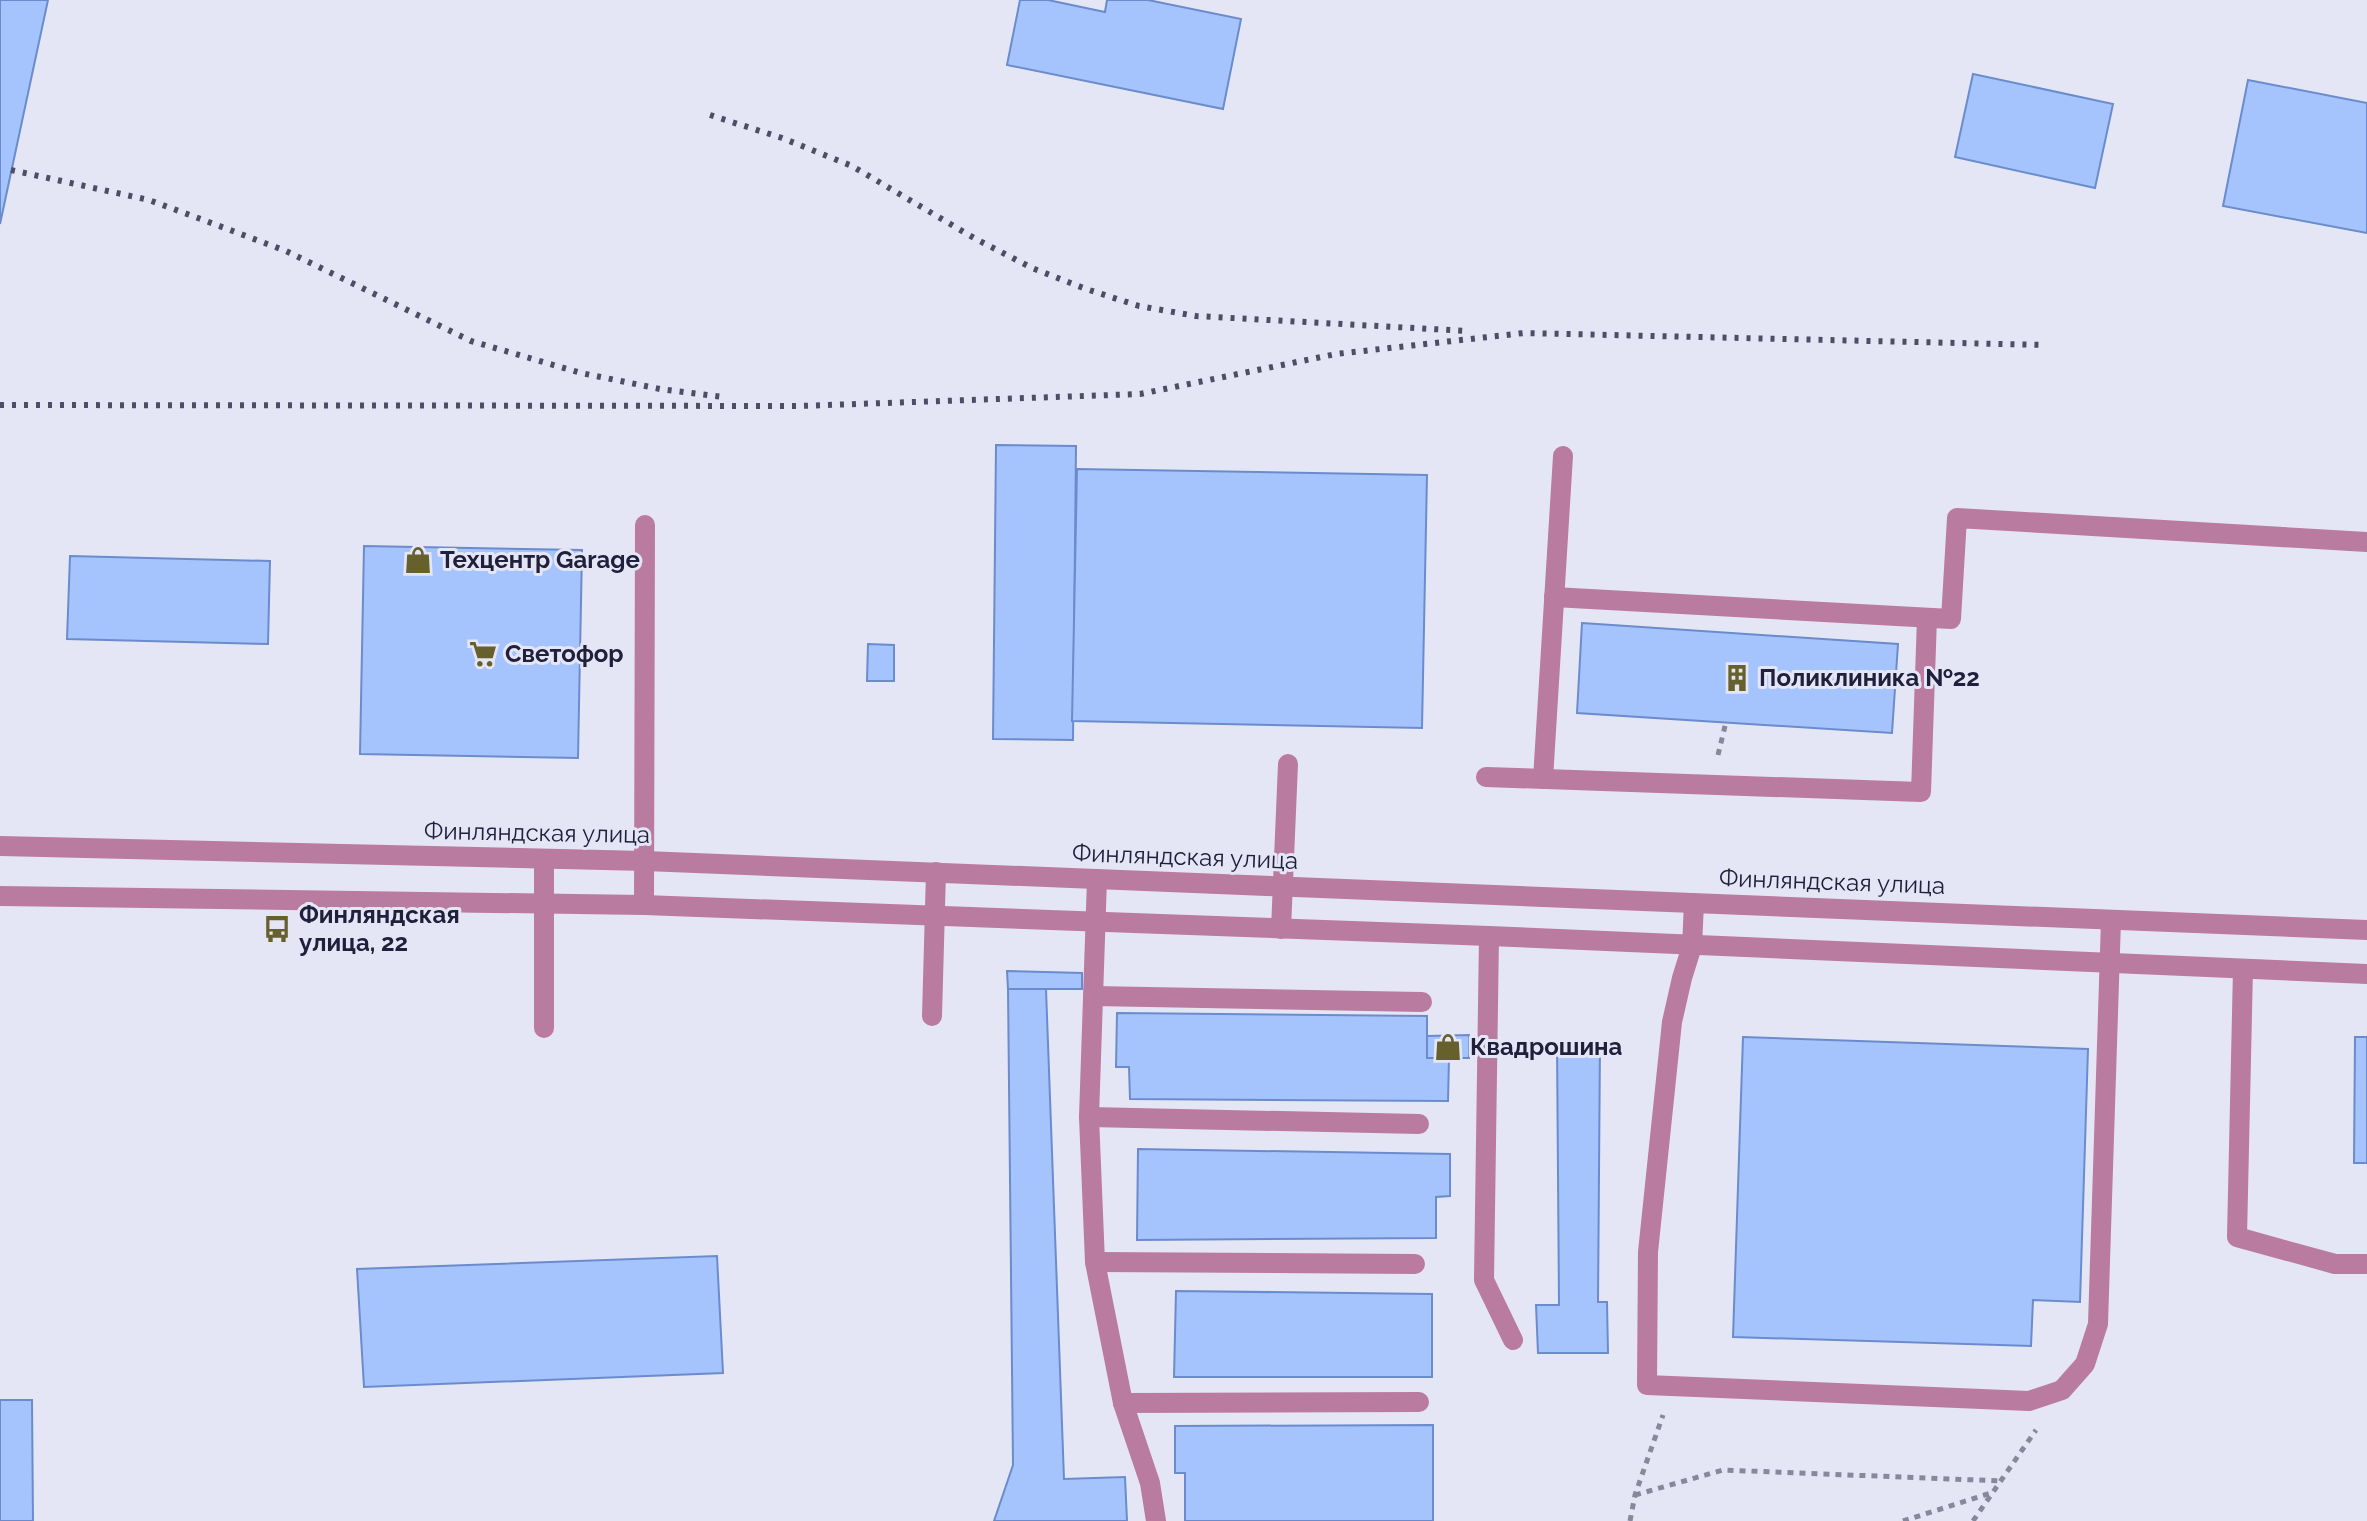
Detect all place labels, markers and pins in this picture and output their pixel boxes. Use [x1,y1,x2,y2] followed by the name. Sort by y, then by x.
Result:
[403,545,433,575] shop icon: Техцентр Garage
[440,545,640,574] place label: Техцентр Garage
[468,639,498,669] supermarket icon: Светофор
[505,639,624,668] place label: Светофор
[1722,663,1752,693] building icon: Поликлиника №22
[1759,663,1980,692] place label: Поликлиника №22
[299,900,460,957] place label: Финляндская улица, 22
[262,914,292,944] bus stop icon: Финляндская улица, 22
[1433,1032,1463,1062] shop icon: Квадрошина
[1470,1032,1623,1061] place label: Квадрошина

